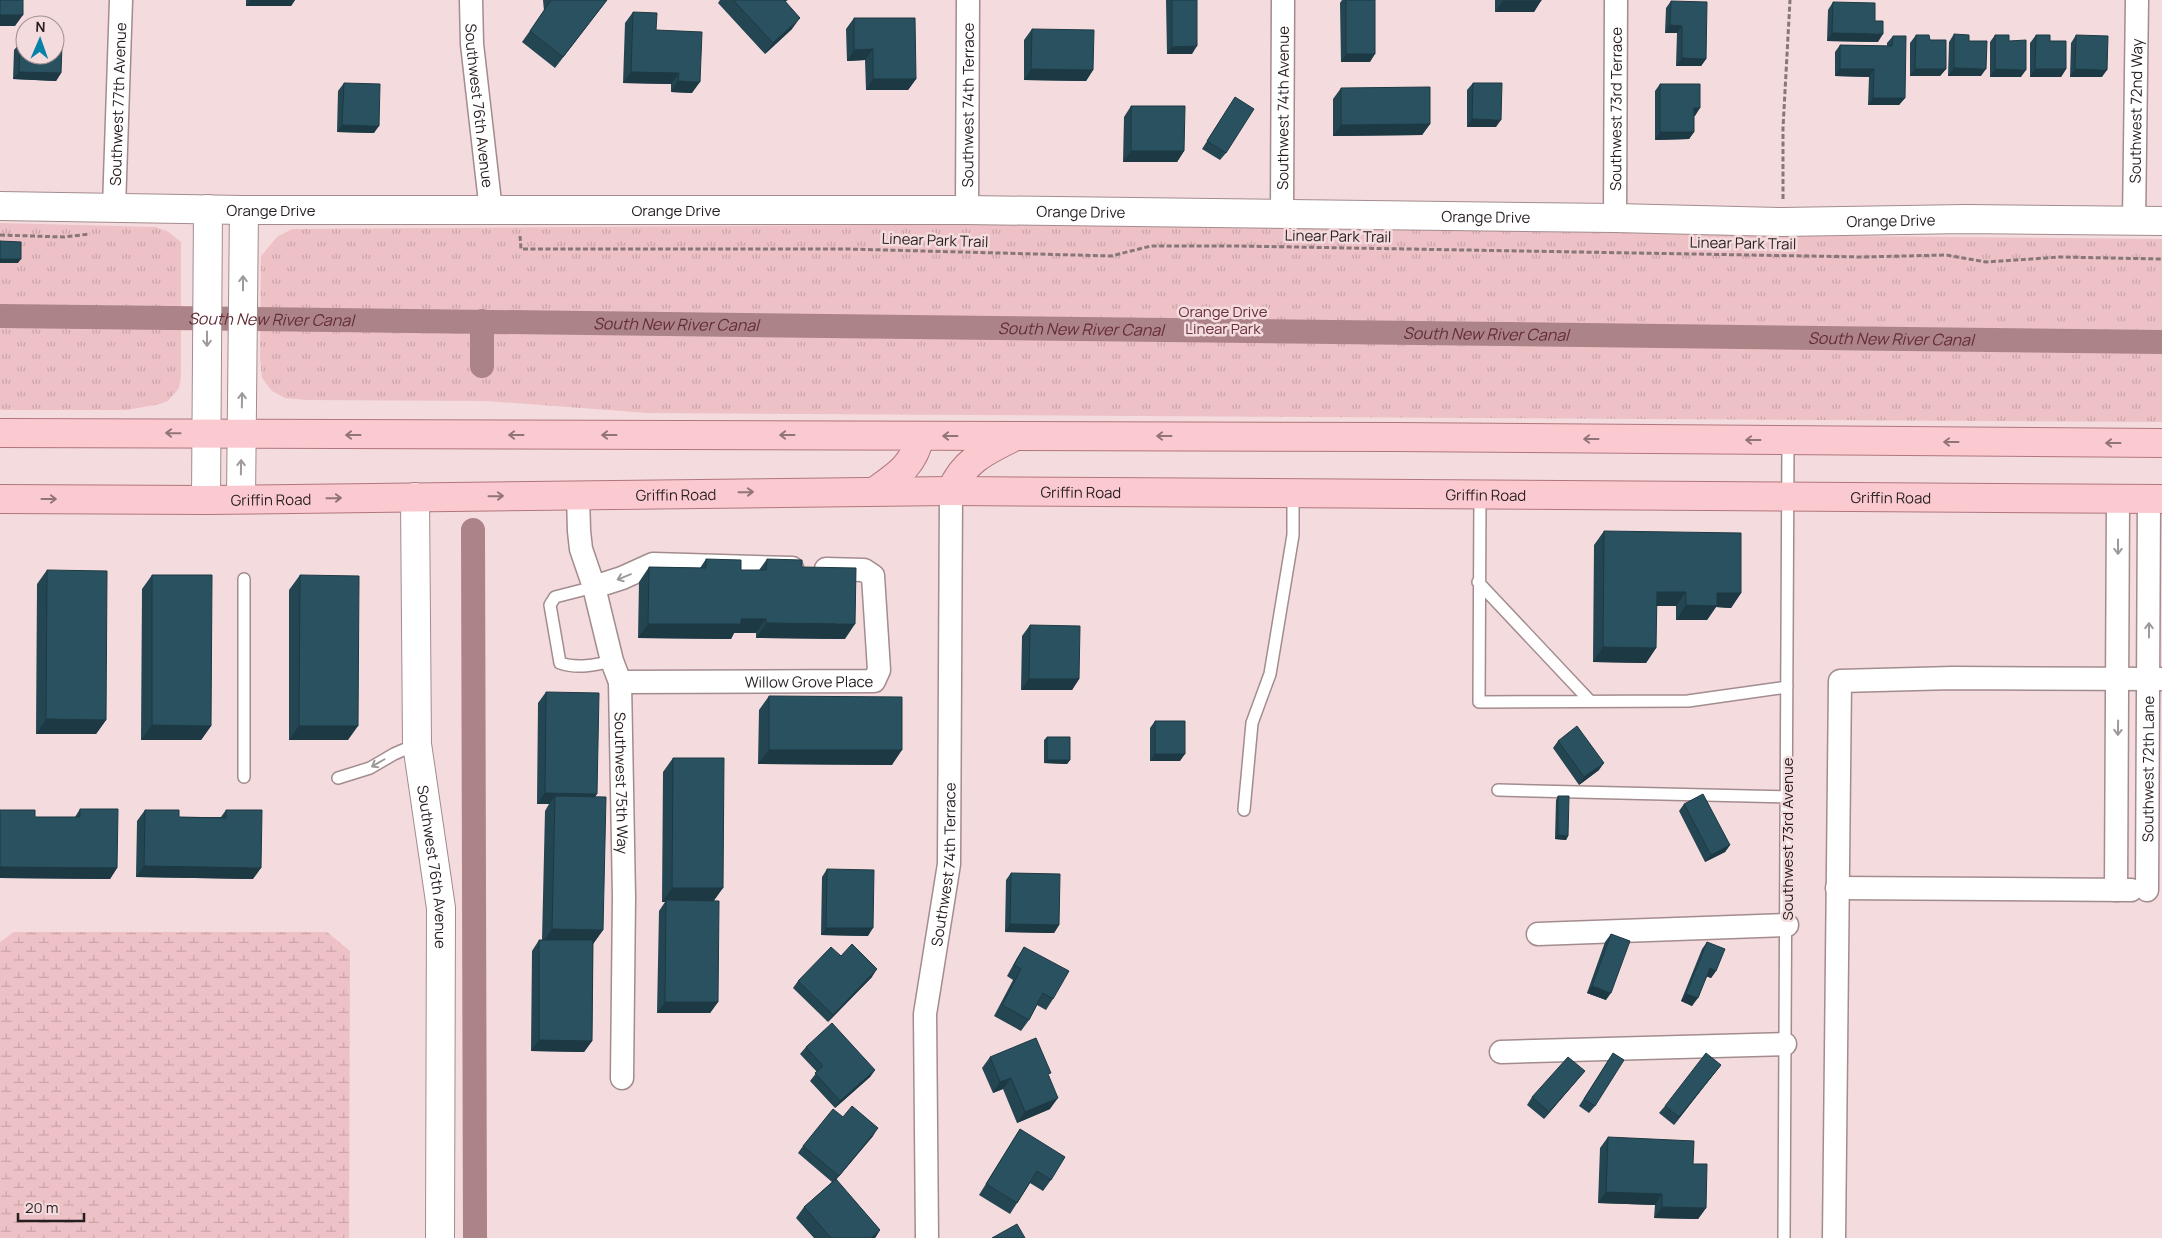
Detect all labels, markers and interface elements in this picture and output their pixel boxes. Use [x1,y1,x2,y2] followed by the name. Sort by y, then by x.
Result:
[15,15,65,65] north arrow
[35,17,46,36] text: N
[104,22,131,186] street label: Southwest 77th Avenue
[957,22,978,187] street label: Southwest 74th Terrace
[461,23,499,189] street label: Southwest 76th Avenue
[1272,26,1293,190] street label: Southwest 74th Avenue
[1605,27,1626,191] street label: Southwest 73rd Terrace
[2124,38,2147,184] street label: Southwest 72nd Way
[226,199,316,221] street label: Orange Drive
[631,200,721,221] street label: Orange Drive
[1036,200,1126,222] street label: Orange Drive
[1441,205,1531,227] street label: Orange Drive
[1846,209,1936,231] street label: Orange Drive
[1284,225,1392,247] street label: Linear Park Trail
[881,228,989,252] street label: Linear Park Trail
[1689,232,1797,254] street label: Linear Park Trail
[238,275,248,292] one-way arrow
[1179,301,1268,339] park label: Orange Drive Linear Park
[188,307,356,331] water label: South New River Canal
[593,312,761,336] water label: South New River Canal
[998,317,1166,341] water label: South New River Canal
[1403,322,1571,346] water label: South New River Canal
[1808,327,1976,351] water label: South New River Canal
[203,331,212,347] one-way arrow
[237,392,247,408] one-way arrow
[165,428,182,438] one-way arrow
[345,430,362,440] one-way arrow
[508,430,524,440] one-way arrow
[602,430,618,440] one-way arrow
[779,430,796,440] one-way arrow
[942,431,958,441] one-way arrow
[1156,431,1172,441] one-way arrow
[1583,434,1600,444] one-way arrow
[1746,436,1762,445] one-way arrow
[1943,437,1960,447] one-way arrow
[2106,438,2122,448] one-way arrow
[237,459,246,475] one-way arrow
[1041,481,1121,503] street label: Griffin Road
[635,483,716,505] street label: Griffin Road
[1446,484,1526,505] street label: Griffin Road
[1851,486,1931,508] street label: Griffin Road
[738,487,754,497] one-way arrow
[231,488,311,510] street label: Griffin Road
[488,491,504,500] one-way arrow
[325,493,341,503] one-way arrow
[40,494,56,504] one-way arrow
[2113,539,2123,555] one-way arrow
[617,573,632,582] one-way arrow
[2144,623,2154,639] one-way arrow
[745,671,874,692] street label: Willow Grove Place
[2137,695,2158,842] street label: Southwest 72th Lane
[610,712,634,854] street label: Southwest 75th Way
[2113,720,2123,736] one-way arrow
[1777,757,1798,921] street label: Southwest 73rd Avenue
[372,759,386,769] one-way arrow
[925,782,960,948] street label: Southwest 74th Terrace
[413,784,452,949] street label: Southwest 76th Avenue
[18,1190,84,1222] scale bar
[25,1197,58,1218] text: 20 m

